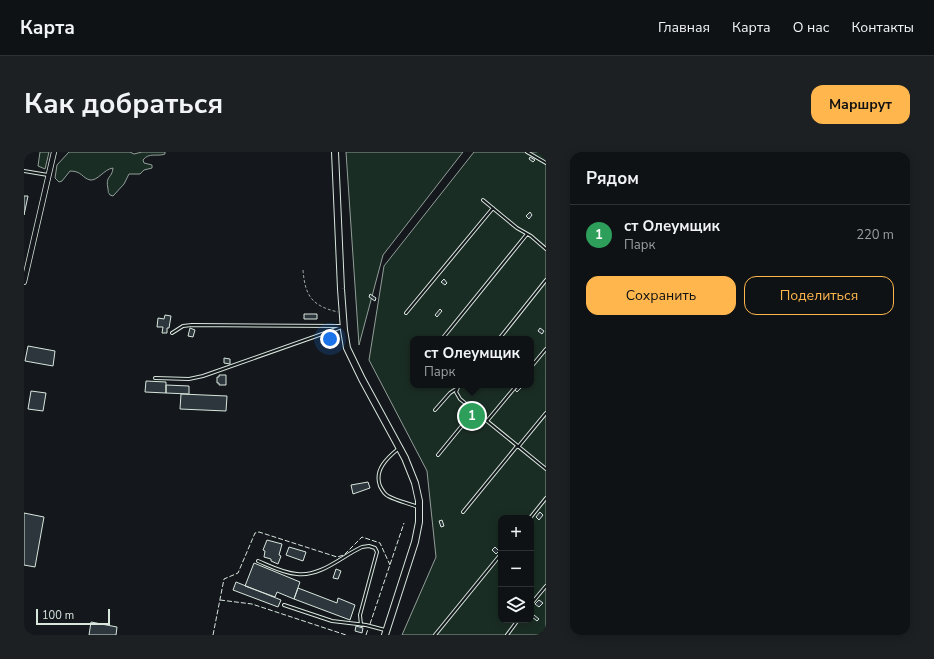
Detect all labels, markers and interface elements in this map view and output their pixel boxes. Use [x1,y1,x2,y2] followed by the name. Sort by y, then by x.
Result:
[20,15,75,41] text: Карта
[658,18,710,37] text: Главная
[732,18,771,37] text: Карта
[793,18,829,37] text: О нас
[851,18,914,37] text: Контакты
[24,85,223,123] text: Как добраться
[811,85,910,124] button: Маршрут
[586,167,639,190] text: Рядом
[624,216,720,236] text: ст Олеумщик
[595,226,603,244] text: 1
[856,226,894,244] text: 220 m
[624,236,655,254] text: Парк
[586,276,736,315] button: Сохранить
[744,276,894,315] button: Поделиться
[320,329,340,349] your location
[410,336,534,388] popup
[424,343,520,363] text: ст Олеумщик
[424,363,455,381] text: Парк
[459,401,485,431] pin: 1
[498,515,534,623] map controls
[498,515,534,551] button: +
[498,551,534,587] button: −
[498,587,534,623] button: layers
[36,607,110,626] scale bar
[42,608,74,623] text: 100 m

